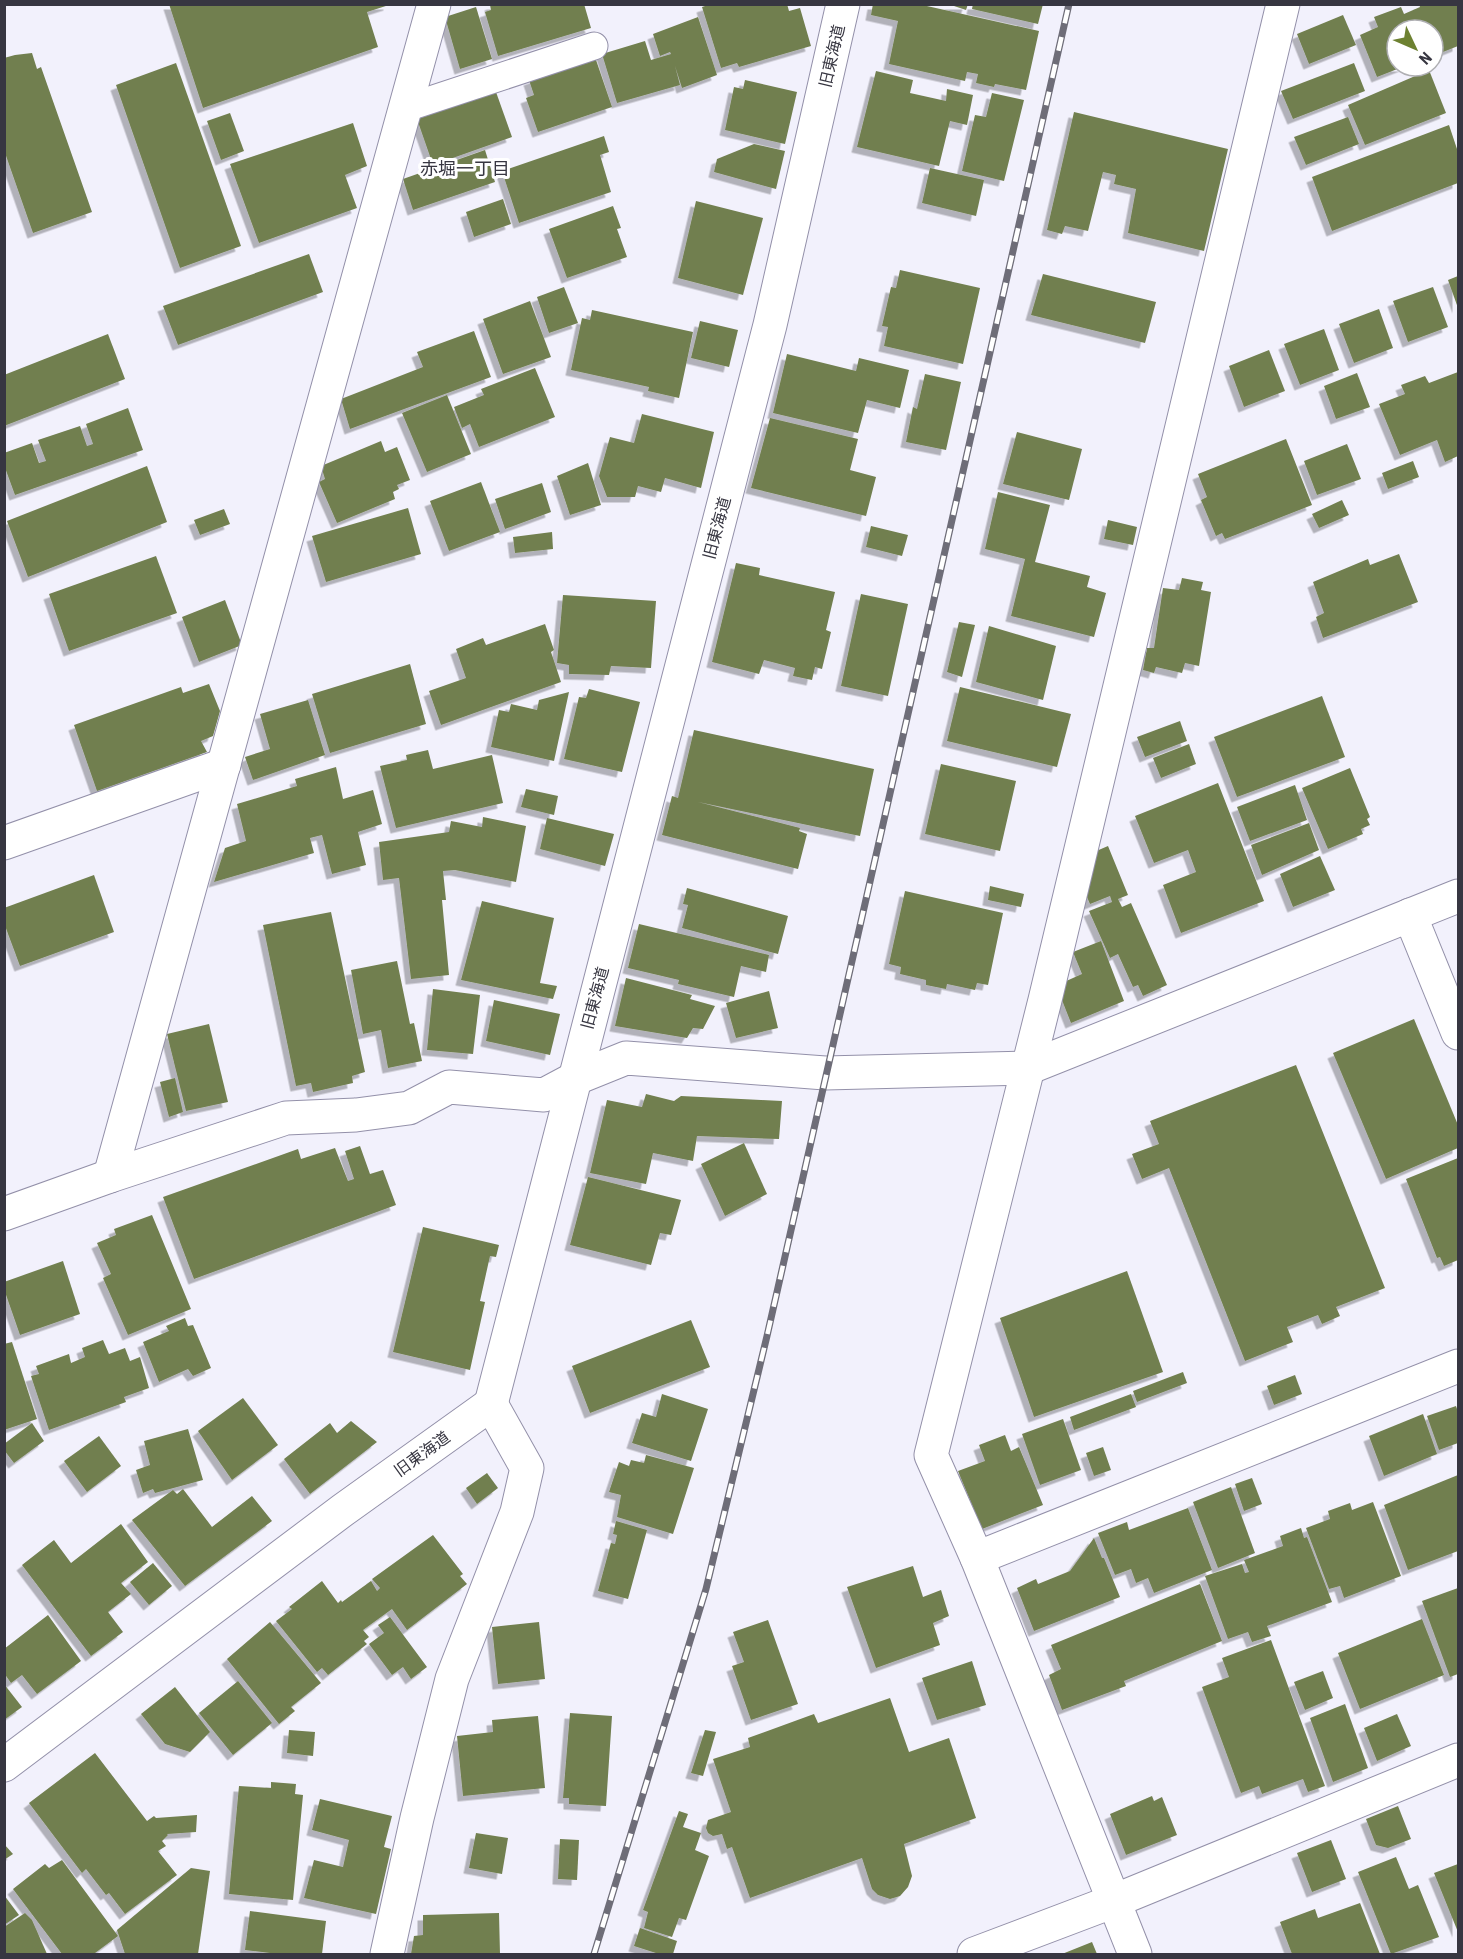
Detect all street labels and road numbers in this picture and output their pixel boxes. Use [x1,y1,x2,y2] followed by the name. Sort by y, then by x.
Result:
[816,23,848,89] street label: 旧東海道
[700,495,734,561] street label: 旧東海道
[578,965,612,1031] street label: 旧東海道
[391,1428,453,1480] street label: 旧東海道

